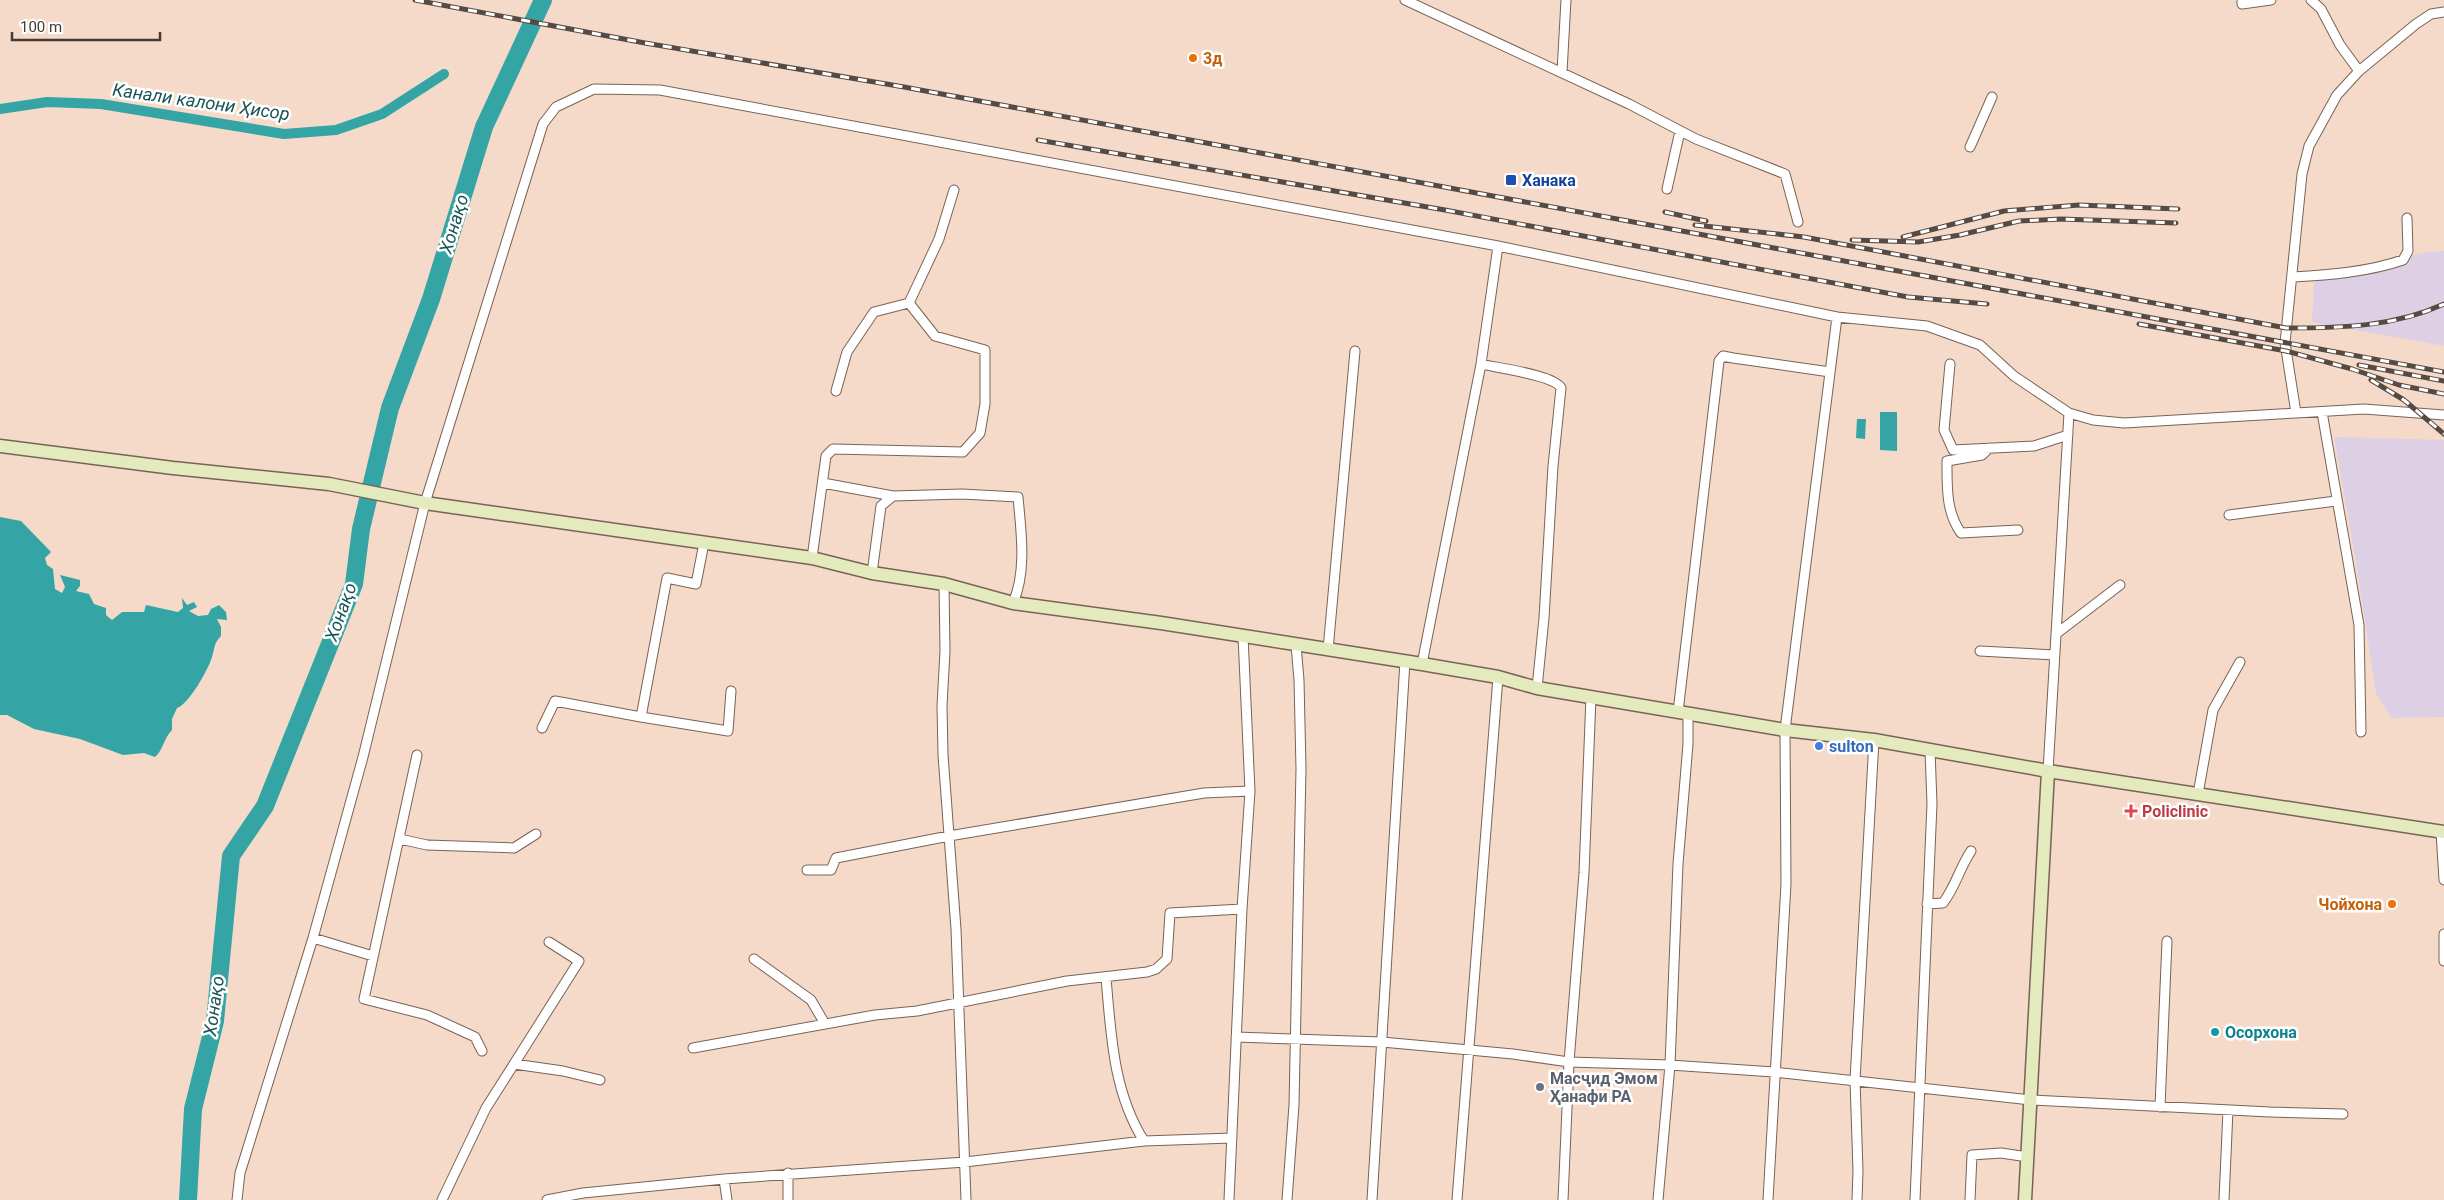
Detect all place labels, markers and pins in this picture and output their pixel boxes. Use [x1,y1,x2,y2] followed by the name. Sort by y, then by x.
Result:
[1203,49,1222,68] place label: 3д
[1187,52,1199,64] marker: 3д
[1522,171,1576,190] place label: Ханака
[1504,173,1518,187] marker: Ханака
[1829,737,1874,756] place label: sulton
[1813,740,1825,752] marker: sulton
[2142,802,2208,821] place label: Policlinic
[2124,804,2138,818] marker: Policlinic
[2318,895,2382,914] place label: Чойхона
[2386,898,2398,910] marker: Чойхона
[2225,1023,2297,1042] place label: Осорхона
[2209,1026,2221,1038] marker: Осорхона
[1550,1069,1658,1106] place label: Масҷид Эмом Ҳанафи РА
[1534,1081,1546,1093] marker: Масҷид Эмом Ҳанафи РА

